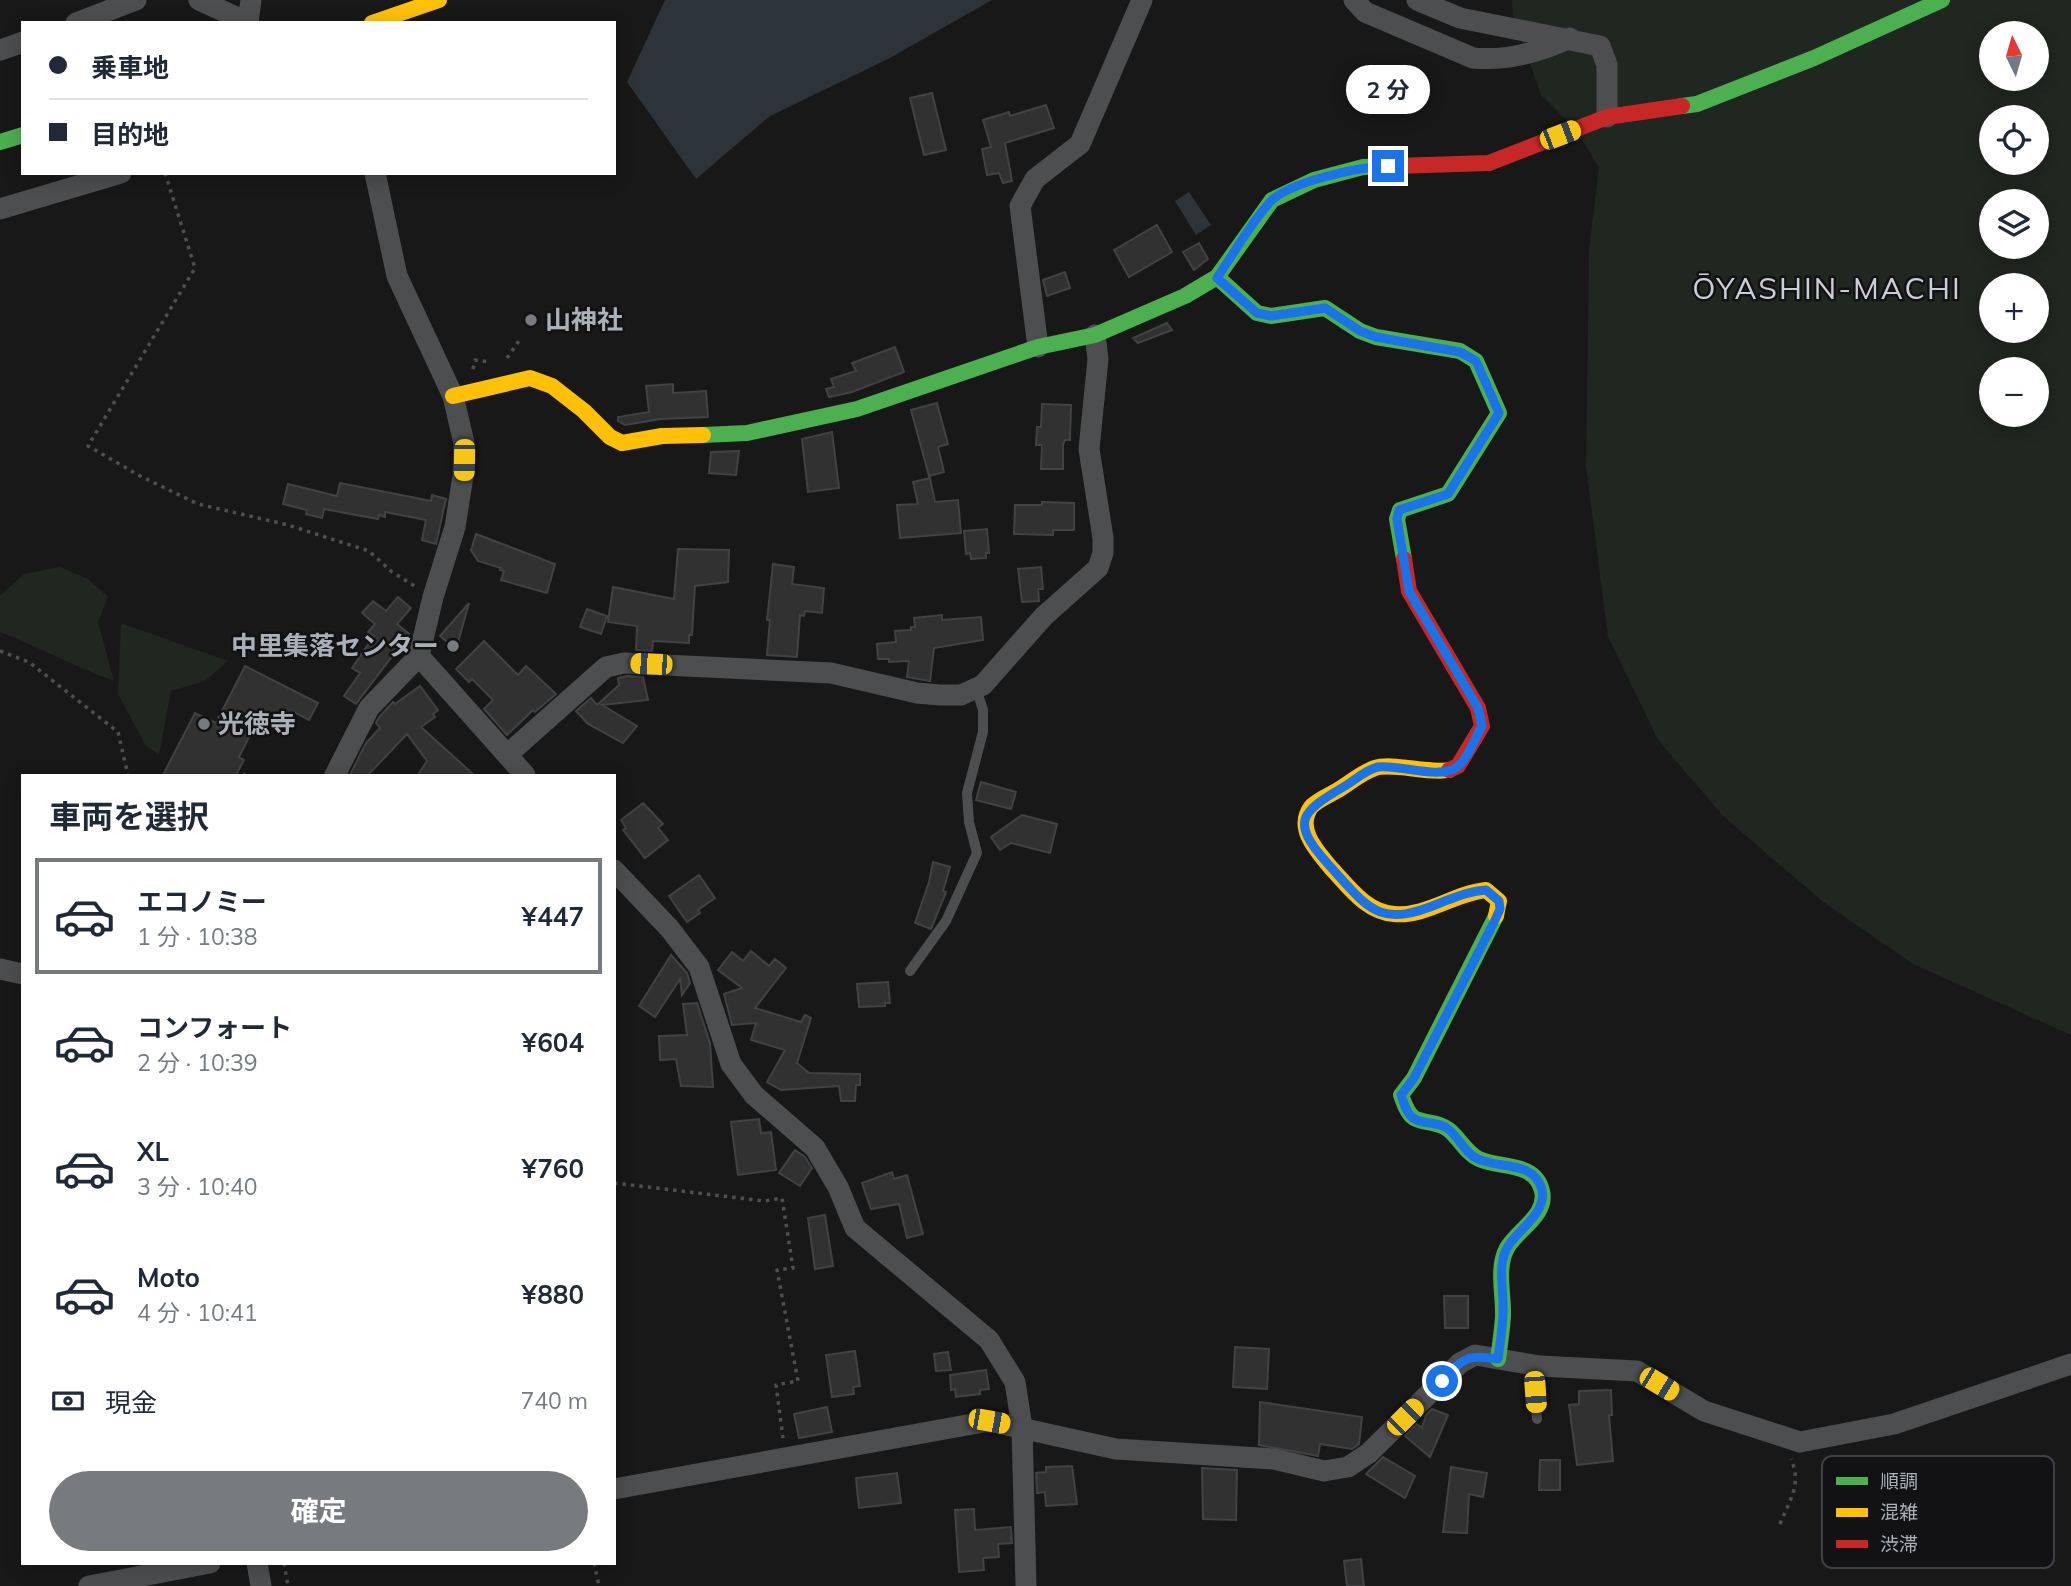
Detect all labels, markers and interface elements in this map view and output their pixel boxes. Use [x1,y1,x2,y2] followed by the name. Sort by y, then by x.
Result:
[1979,21,2049,91] north arrow
[1979,21,2049,427] map controls
[91,51,169,84] text: 乗車地
[1346,64,1430,114] callout: 2 分
[1366,75,1410,104] text: 2 分
[1979,105,2049,175] button: locate
[91,118,169,151] text: 目的地
[1537,118,1584,152] car
[1372,150,1404,182] route end
[1979,189,2049,259] button: layers
[1692,269,1962,307] district label: ŌYASHIN-MACHI
[1979,273,2049,343] button: +
[545,303,623,336] place label: 山神社
[523,312,539,328] marker: 山神社
[1979,357,2049,427] button: −
[454,439,475,481] car
[231,629,439,662] place label: 中里集落センター
[445,638,461,654] marker: 中里集落センター
[630,653,673,675] car
[218,707,296,740] place label: 光徳寺
[196,716,212,732] marker: 光徳寺
[49,796,209,836] text: 車両を選択
[53,885,116,948] icon: car
[137,885,267,918] text: エコノミー
[522,900,584,933] text: ¥447
[137,922,258,951] text: 1 分 · 10:38
[53,1011,116,1074] icon: car
[137,1011,292,1044] text: コンフォート
[522,1026,584,1059] text: ¥604
[137,1048,258,1077] text: 2 分 · 10:39
[137,1135,169,1168] text: XL
[53,1137,116,1200] icon: car
[522,1152,584,1185] text: ¥760
[137,1172,258,1201] text: 3 分 · 10:40
[137,1261,200,1294] text: Moto
[53,1263,116,1326] icon: car
[522,1278,584,1311] text: ¥880
[137,1298,258,1327] text: 4 分 · 10:41
[1636,1364,1683,1404] car
[1426,1365,1458,1397] route start
[1524,1370,1547,1414] car
[49,1382,87,1420] icon: cash
[105,1386,157,1419] text: 現金
[520,1386,588,1415] text: 740 m
[1383,1395,1428,1439] car
[967,1407,1012,1435] car
[1822,1456,2054,1568] legend
[1880,1469,1918,1493] text: 順調
[49,1471,588,1551] button: 確定
[1880,1500,1918,1524] text: 混雑
[1880,1532,1918,1556] text: 渋滞

